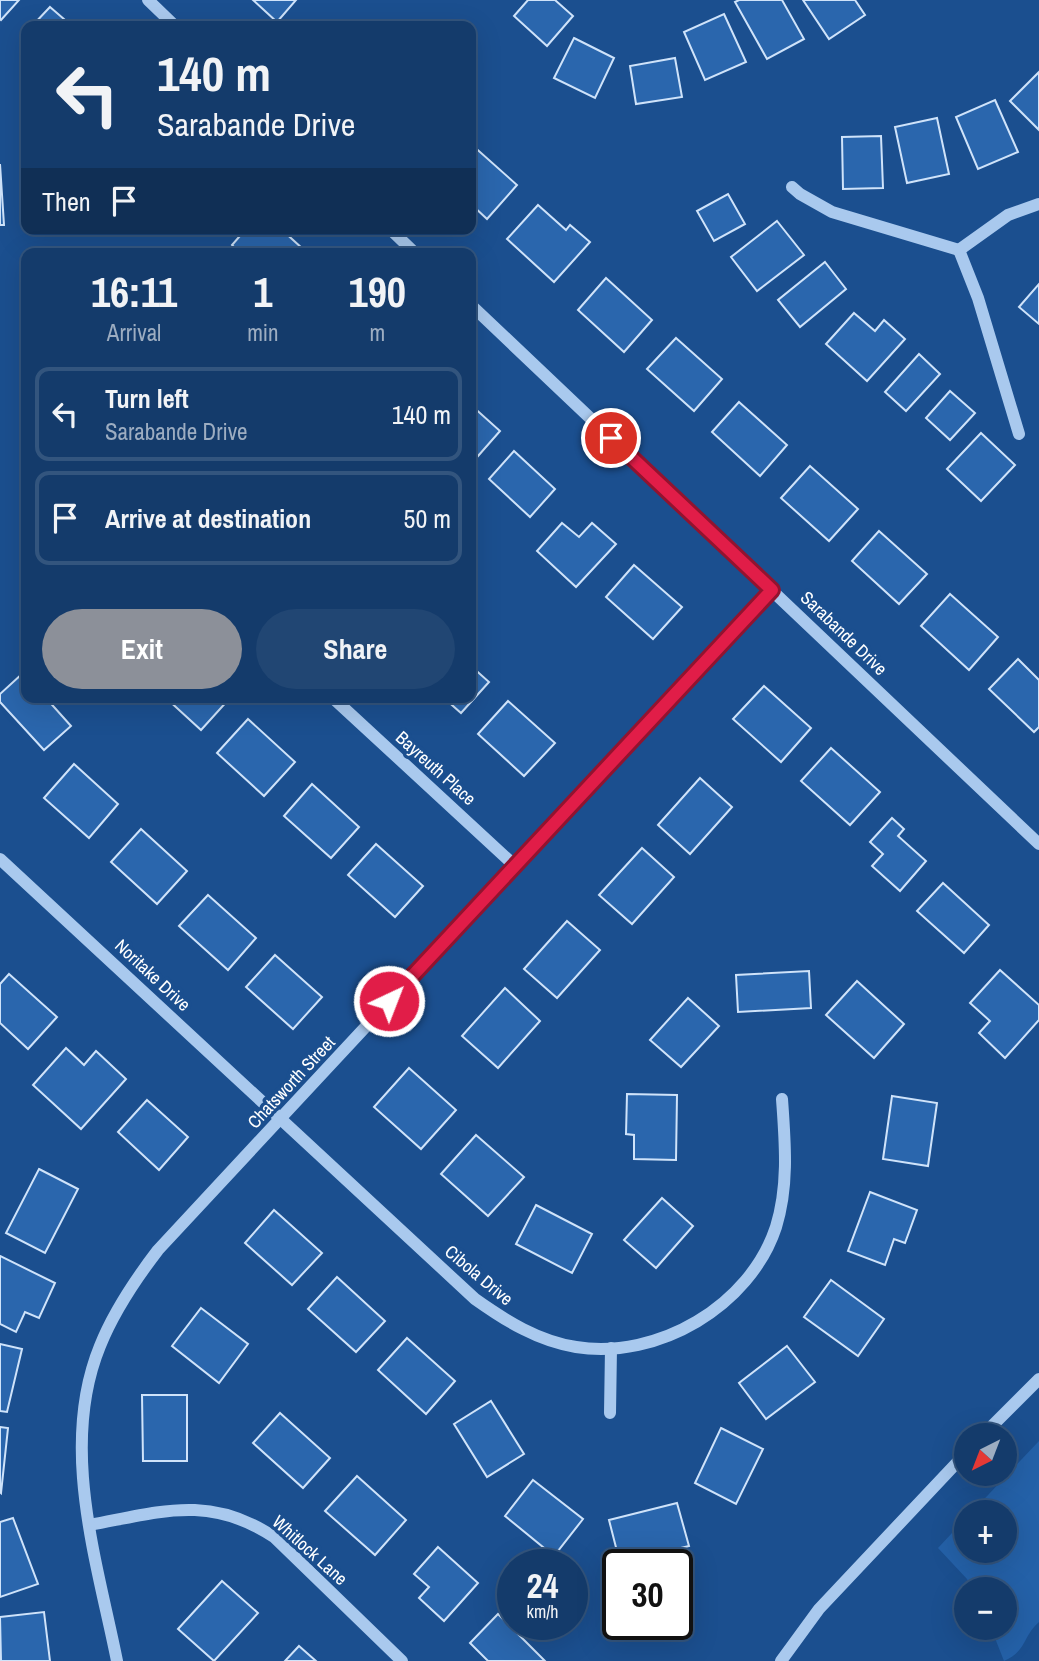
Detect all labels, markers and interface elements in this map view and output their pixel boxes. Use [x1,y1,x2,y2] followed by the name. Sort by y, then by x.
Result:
[157,40,271,106] text: 140 m
[42,49,133,140] icon: left
[157,103,355,146] text: Sarabande Drive
[105,182,143,220] icon: arrive
[42,184,91,219] text: Then
[91,264,177,320] text: 16:11
[253,264,272,320] text: 1
[349,264,406,320] text: 190
[107,317,161,348] text: Arrival
[247,317,279,348] text: min
[369,317,385,348] text: m
[105,381,189,416] text: Turn left
[46,395,84,433] icon: left
[392,397,451,432] text: 140 m
[581,408,641,468] pin
[105,416,248,447] text: Sarabande Drive
[592,419,630,457] icon: arrive
[46,499,84,537] icon: arrive
[105,501,311,536] text: Arrive at destination
[404,501,451,536] text: 50 m
[795,585,893,681] street label: Sarabande Drive
[42,609,242,689] button: Exit
[256,609,455,689] button: Share
[390,725,482,811] street label: Bayreuth Place
[110,933,196,1017] street label: Noritake Drive
[352,964,426,1038] position arrow
[242,1030,340,1134] street label: Chatsworth Street
[440,1239,518,1311] street label: Cibola Drive
[954,1423,1017,1486] north arrow
[954,1423,1017,1640] map controls
[954,1500,1017,1563] button: +
[267,1509,353,1591] street label: Whitlock Lane
[602,1549,693,1640] speed limit sign: 30
[527,1562,558,1609] text: 24
[954,1577,1017,1640] button: −
[527,1599,559,1624] text: km/h

